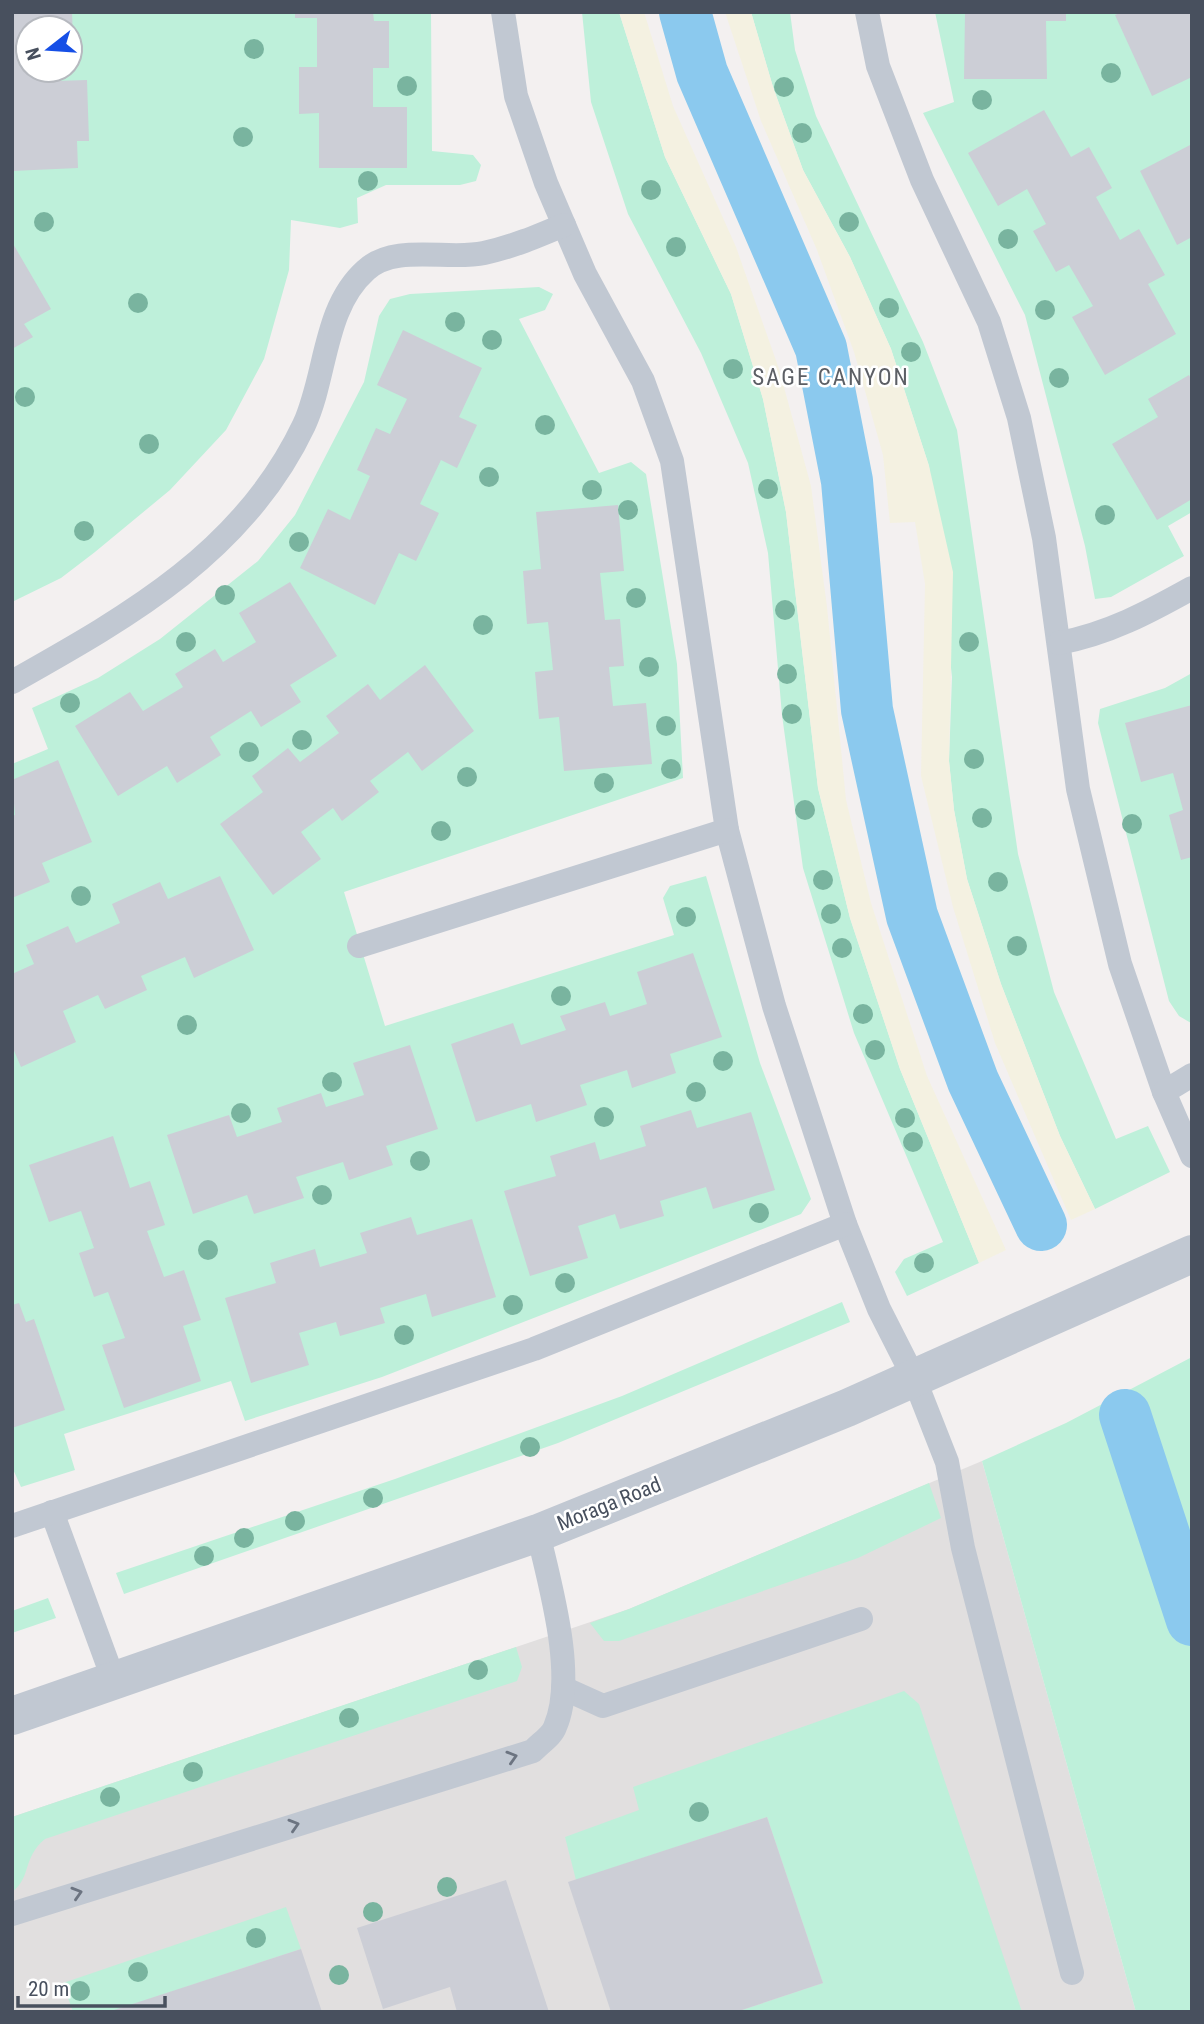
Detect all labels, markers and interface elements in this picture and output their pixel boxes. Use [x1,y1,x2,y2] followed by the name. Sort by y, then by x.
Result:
[14,14,84,84] north arrow
[21,45,46,63] text: N
[752,364,910,391] district label: SAGE CANYON
[554,1472,664,1536] street label: Moraga Road
[505,1751,517,1766] one-way arrow
[288,1819,300,1834] one-way arrow
[71,1887,83,1902] one-way arrow
[18,1965,164,2009] scale bar
[28,1977,69,2001] text: 20 m

